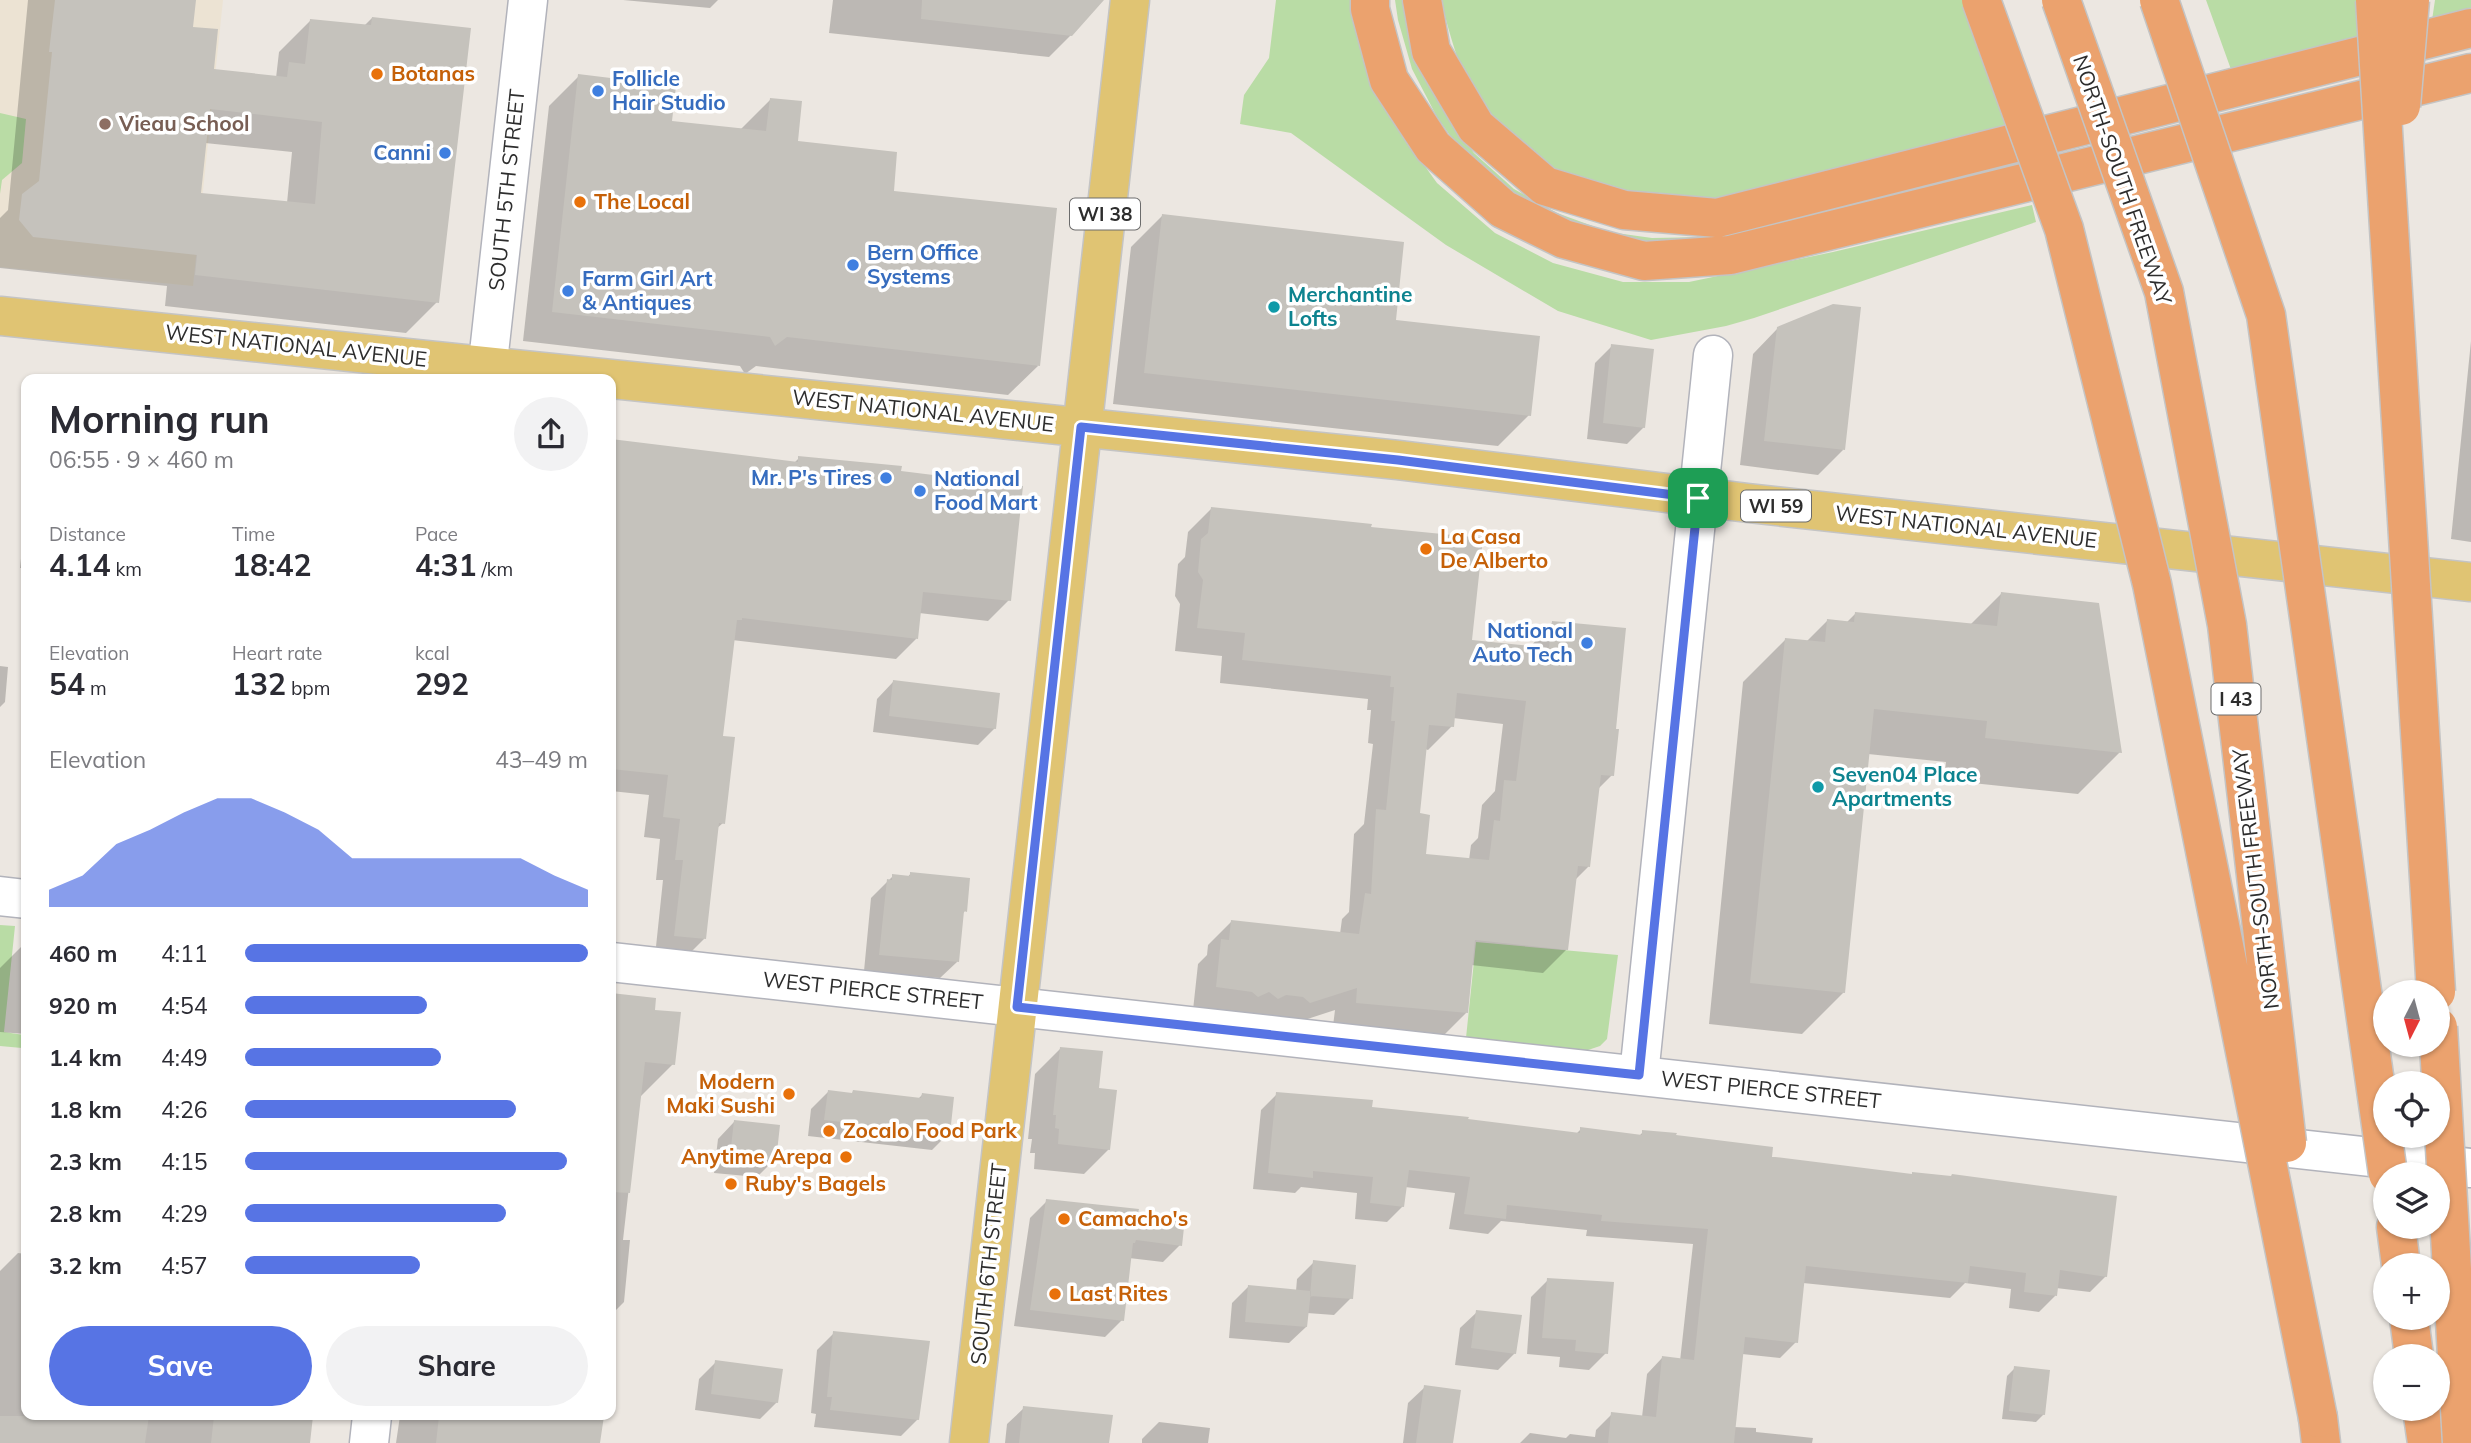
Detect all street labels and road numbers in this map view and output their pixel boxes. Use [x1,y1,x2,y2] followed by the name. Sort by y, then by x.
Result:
[2068,52,2178,308] street label: NORTH-SOUTH FREEWAY
[482,87,530,292] street label: SOUTH 5TH STREET
[1070,198,1140,230] road number: WI 38
[164,318,428,372] street label: WEST NATIONAL AVENUE
[791,383,1055,437] street label: WEST NATIONAL AVENUE
[1741,491,1811,522] road number: WI 59
[1834,499,2098,553] street label: WEST NATIONAL AVENUE
[2212,684,2260,714] road number: I 43
[2226,747,2284,1011] street label: NORTH-SOUTH FREEWAY
[762,965,985,1015] street label: WEST PIERCE STREET
[1660,1064,1883,1114] street label: WEST PIERCE STREET
[964,1161,1012,1366] street label: SOUTH 6TH STREET

